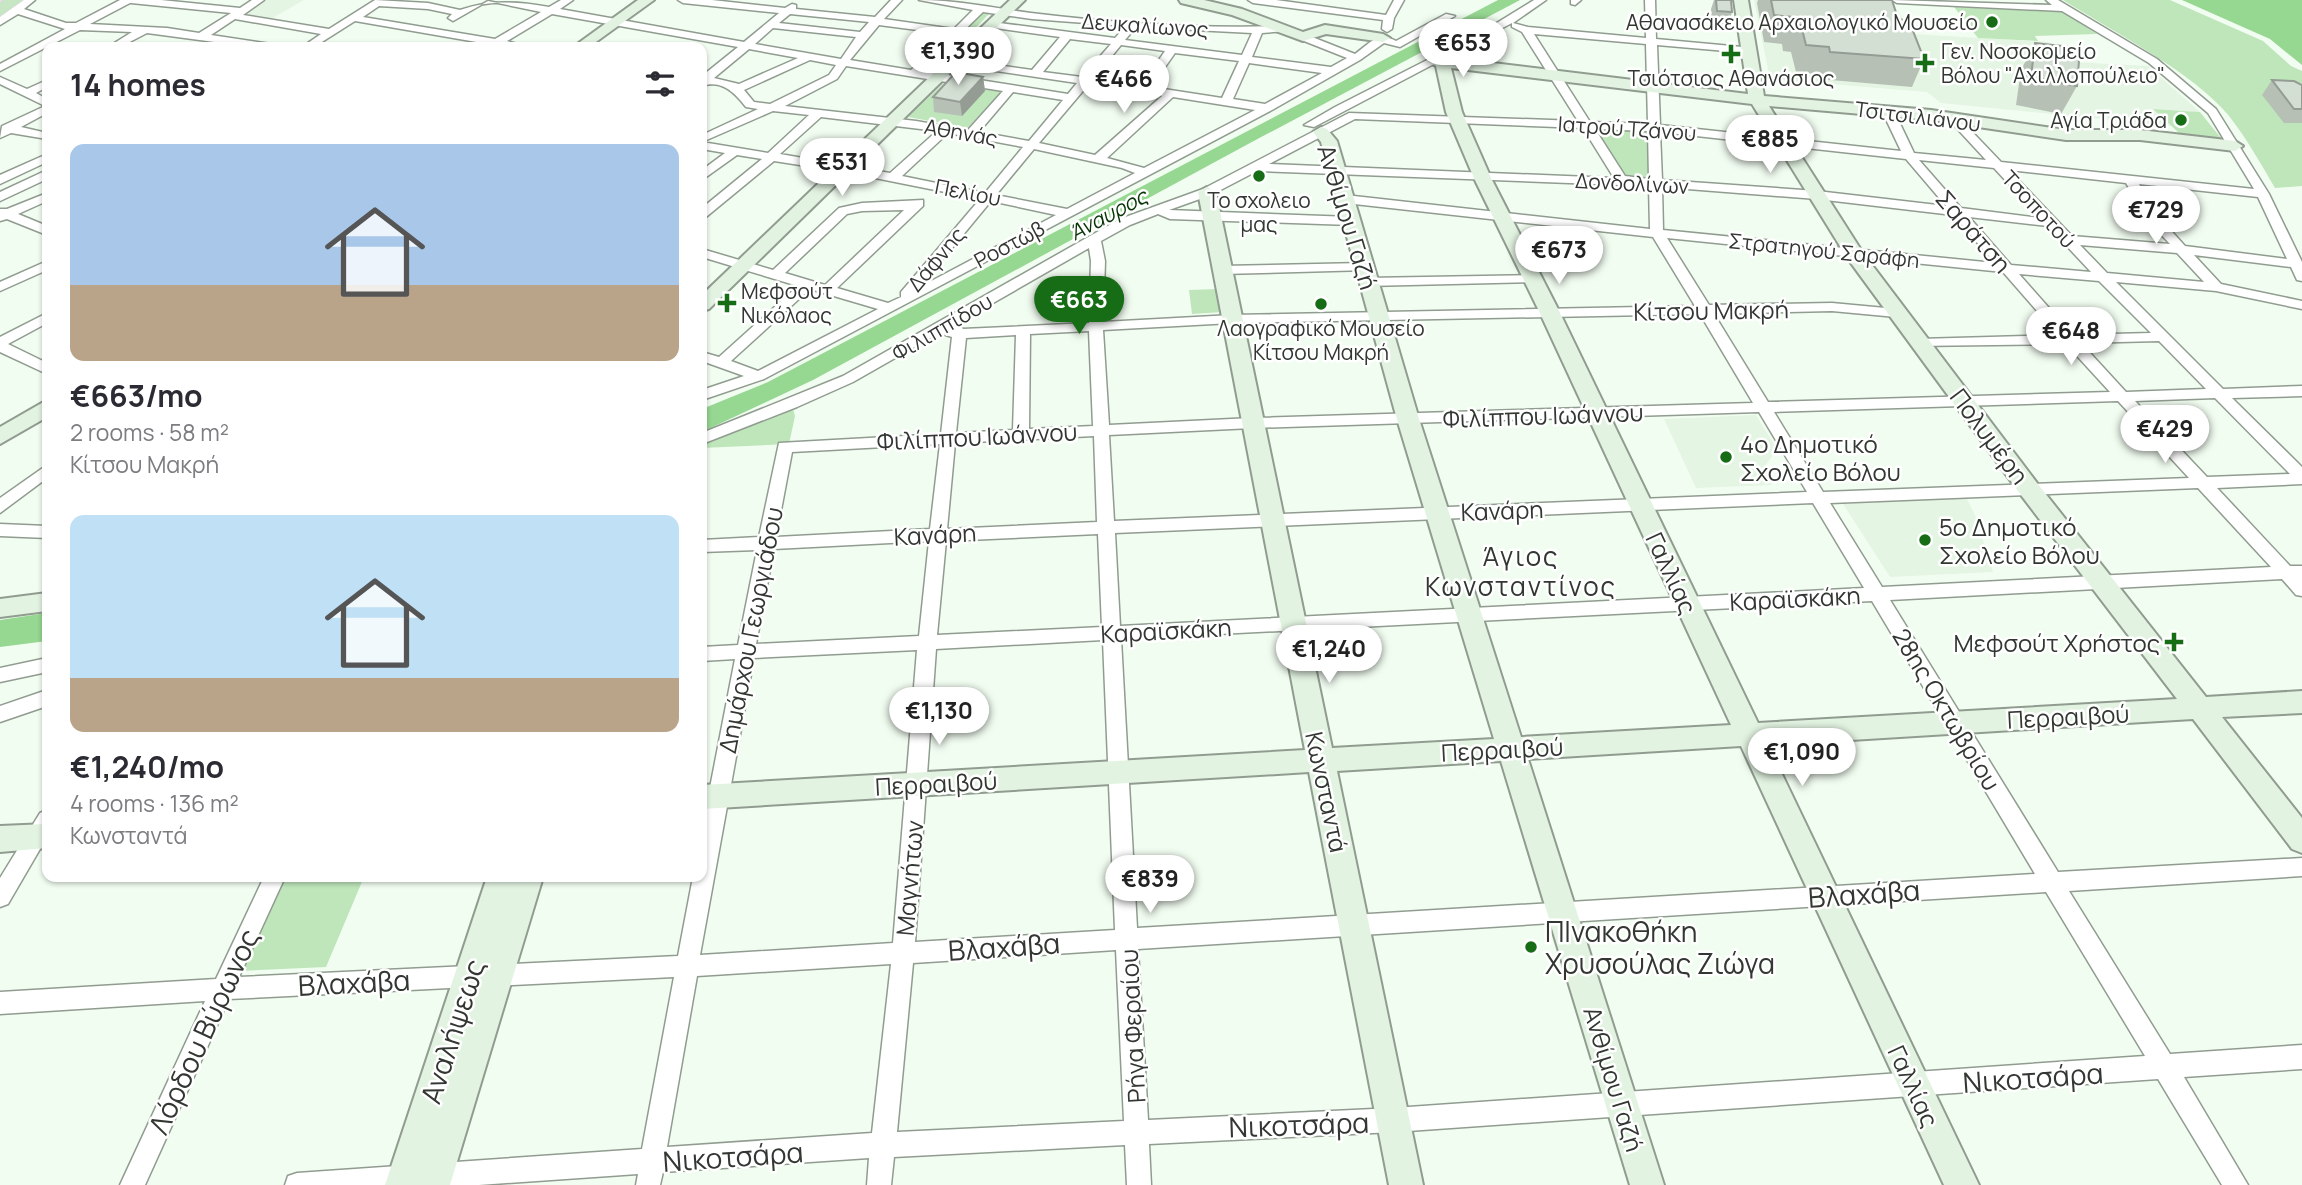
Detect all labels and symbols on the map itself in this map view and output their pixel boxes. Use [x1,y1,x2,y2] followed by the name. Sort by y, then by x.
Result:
[1081,7,1209,43] street label: Δευκαλίωνος
[1626,8,1978,36] place label: Αθανασάκειο Αρχαιολογικό Μουσείο
[1984,14,2000,30] marker: Αθανασάκειο Αρχαιολογικό Μουσείο
[1422,20,1504,79] pin: €653
[901,28,1015,87] pin: €1,390
[1941,37,2165,89] place label: Γεν. Νοσοκομείο Βόλου "Αχιλλοπούλειο"
[1723,46,1739,62] marker: Τσιότσιος Αθανάσιος
[1915,53,1935,73] marker: Γεν. Νοσοκομείο Βόλου "Αχιλλοπούλειο"
[1083,55,1165,115] pin: €466
[1628,64,1834,92] place label: Τσιότσιος Αθανάσιος
[1854,94,1982,138] street label: Τσιτσιλιάνου
[2050,106,2167,134] place label: Αγία Τριάδα
[1557,109,1697,147] street label: Ιατρού Τζάνου
[922,112,1000,152] street label: Αθηνάς
[2173,112,2189,128] marker: Αγία Τριάδα
[1729,116,1811,175] pin: €885
[801,138,883,198] pin: €531
[1310,140,1386,294] street label: Ανθίμου Γαζή
[1996,164,2082,254] street label: Τσοποτού
[1574,166,1690,200] street label: Δονδολίνων
[1251,168,1267,184] marker: Το σχολειο μας
[933,172,1003,212] street label: Πελίου
[1064,181,1154,246] water label: Άναυρος
[1929,182,2019,280] street label: Σαράτση
[1207,186,1311,238] place label: Το σχολειο μας
[2115,187,2197,246] pin: €729
[969,214,1049,274] street label: Ροστώβ
[901,221,971,297] street label: Δάφνης
[1518,226,1600,286] pin: €673
[1727,226,1921,274] street label: Στρατηγού Σαράφη
[1038,276,1120,336] pin: €663
[741,277,833,329] place label: Μεφσούτ Νικόλαος
[887,287,997,367] street label: Φιλιππίδου
[1633,292,1789,328] street label: Κίτσου Μακρή
[719,295,735,311] marker: Μεφσούτ Νικόλαος
[1313,296,1329,312] marker: Λαογραφικό Μουσείο Κίτσου Μακρή
[2030,308,2112,367] pin: €648
[1217,314,1425,366] place label: Λαογραφικό Μουσείο Κίτσου Μακρή
[1943,381,2037,491] street label: Πολυμέρη
[1442,395,1644,435] street label: Φιλίππου Ιωάννου
[2124,406,2206,465] pin: €429
[876,414,1078,458] street label: Φιλίππου Ιωάννου
[1740,427,1901,488] place label: 4ο Δημοτικό Σχολείο Βόλου
[1718,449,1734,465] marker: 4ο Δημοτικό Σχολείο Βόλου
[1460,492,1544,528] street label: Κανάρη
[710,504,790,756] street label: Δημάρχου Γεωργιάδου
[1939,510,2100,571] place label: 5ο Δημοτικό Σχολείο Βόλου
[893,515,977,553] street label: Κανάρη
[1639,527,1705,619] street label: Γαλλίας
[1917,532,1933,548] marker: 5ο Δημοτικό Σχολείο Βόλου
[1425,538,1617,604] district label: Άγιος Κωνσταντίνος
[1729,578,1861,618] street label: Καραϊσκάκη
[1100,610,1232,650] street label: Καραϊσκάκη
[1886,622,2008,796] street label: 28ης Οκτωβρίου
[1272,626,1386,685] pin: €1,240
[1954,626,2160,659] place label: Μεφσούτ Χρήστος
[2166,634,2182,650] marker: Μεφσούτ Χρήστος
[882,688,996,747] pin: €1,130
[2006,696,2130,736] street label: Περραιβού
[1745,728,1859,788] pin: €1,090
[1298,729,1356,855] street label: Κωνσταντά
[1440,729,1564,769] street label: Περραιβού
[874,763,998,803] street label: Περραιβού
[888,819,930,937] street label: Μαγνήτων
[1109,856,1191,915] pin: €839
[1807,870,1921,916] street label: Βλαχάβα
[1545,912,1775,982] place label: ΠΙνακοθήκη Χρυσούλας Ζιώγα
[139,922,267,1140] street label: Λόρδου Βύρωνος
[947,923,1061,969] street label: Βλαχάβα
[1523,939,1539,955] marker: ΠΙνακοθήκη Χρυσούλας Ζιώγα
[1111,948,1153,1104] street label: Ρήγα Φεραίου
[411,954,493,1108] street label: Αναλήψεως
[297,960,411,1004] street label: Βλαχάβα
[1576,1002,1652,1156] street label: Ανθίμου Γαζή
[1881,1040,1947,1132] street label: Γαλλίας
[1962,1053,2104,1101] street label: Νικοτσάρα
[1228,1103,1370,1145] street label: Νικοτσάρα
[662,1132,804,1180] street label: Νικοτσάρα

